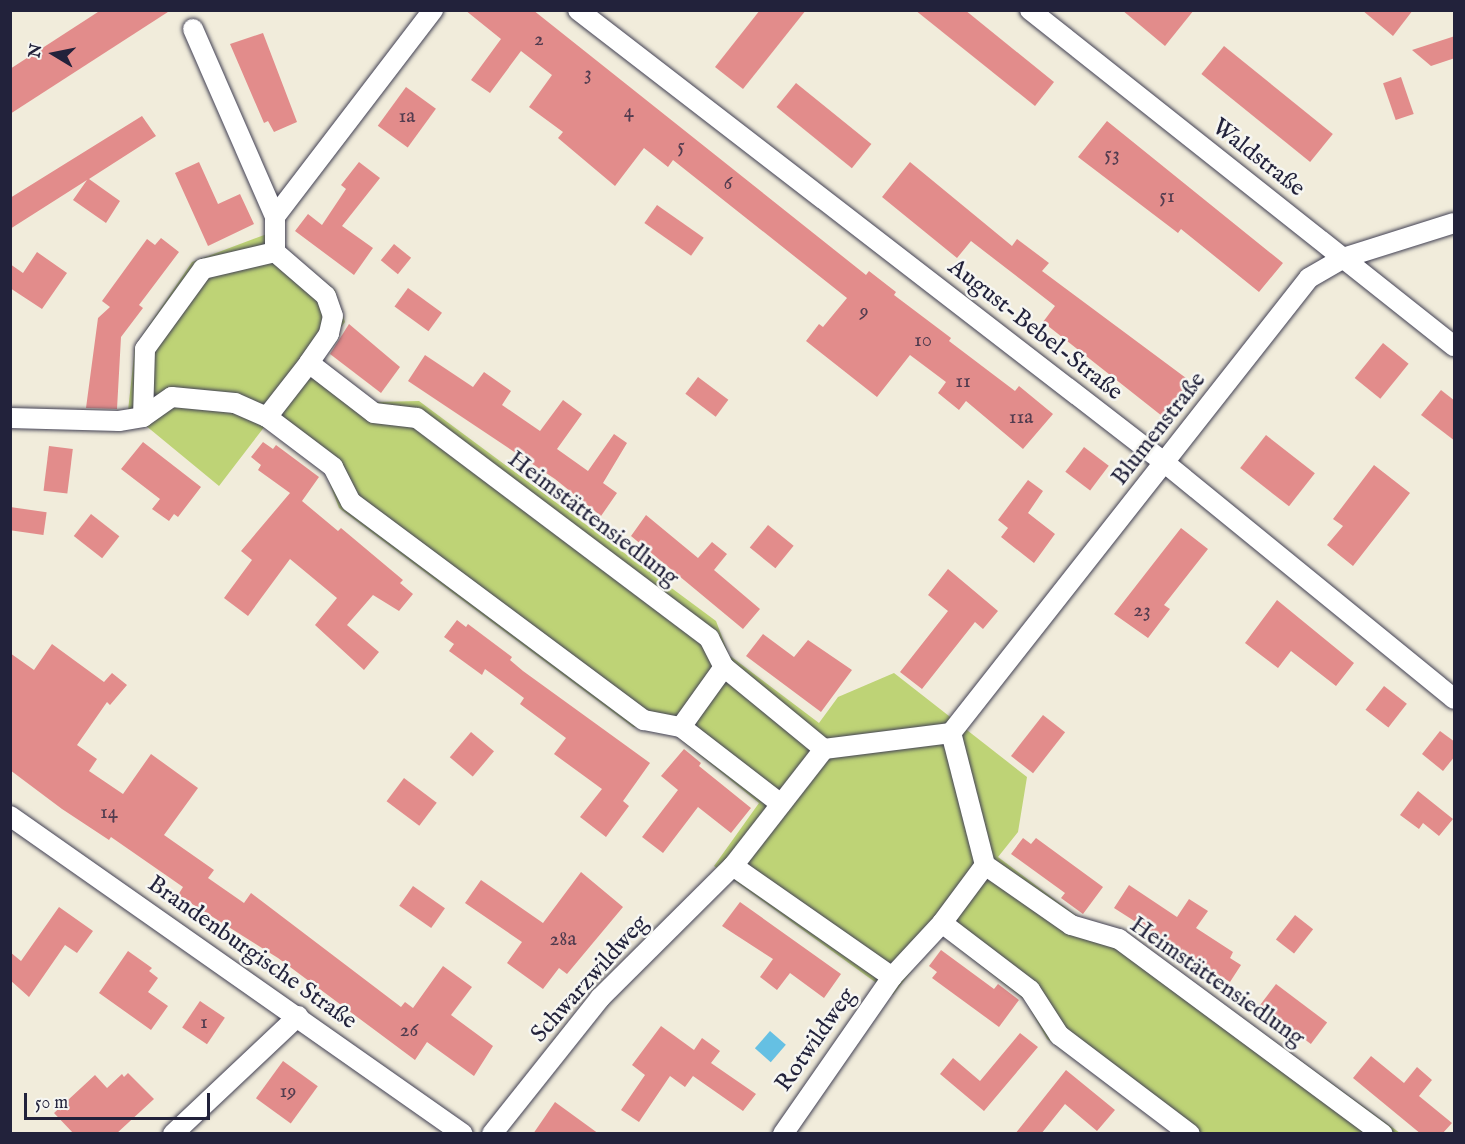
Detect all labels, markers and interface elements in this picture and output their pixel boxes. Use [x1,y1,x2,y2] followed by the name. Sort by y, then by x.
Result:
[24,24,84,84] north arrow
[534,27,544,53] house number: 2
[25,42,47,59] text: N
[584,61,592,87] house number: 3
[624,99,634,125] house number: 4
[399,104,415,130] house number: 1a
[1206,113,1310,203] street label: Waldstraße
[677,134,685,160] house number: 5
[1104,142,1120,168] house number: 53
[724,171,732,197] house number: 6
[1159,184,1175,210] house number: 51
[942,253,1128,407] street label: August-Bebel-Straße
[859,299,869,325] house number: 9
[914,328,932,354] house number: 10
[1106,366,1212,492] street label: Blumenstraße
[955,369,971,395] house number: 11
[1009,405,1033,431] house number: 11a
[502,445,684,593] street label: Heimstättensiedlung
[1133,598,1151,624] house number: 23
[100,800,118,826] house number: 14
[142,870,362,1036] street label: Brandenburgische Straße
[525,909,655,1049] street label: Schwarzwildweg
[1124,911,1310,1053] street label: Heimstättensiedlung
[549,927,577,953] house number: 28a
[770,982,862,1098] street label: Rotwildweg
[200,1010,208,1036] house number: 1
[400,1018,418,1044] house number: 26
[280,1079,296,1105] house number: 19
[27,1081,213,1119] scale bar
[35,1092,68,1115] text: 50 m

